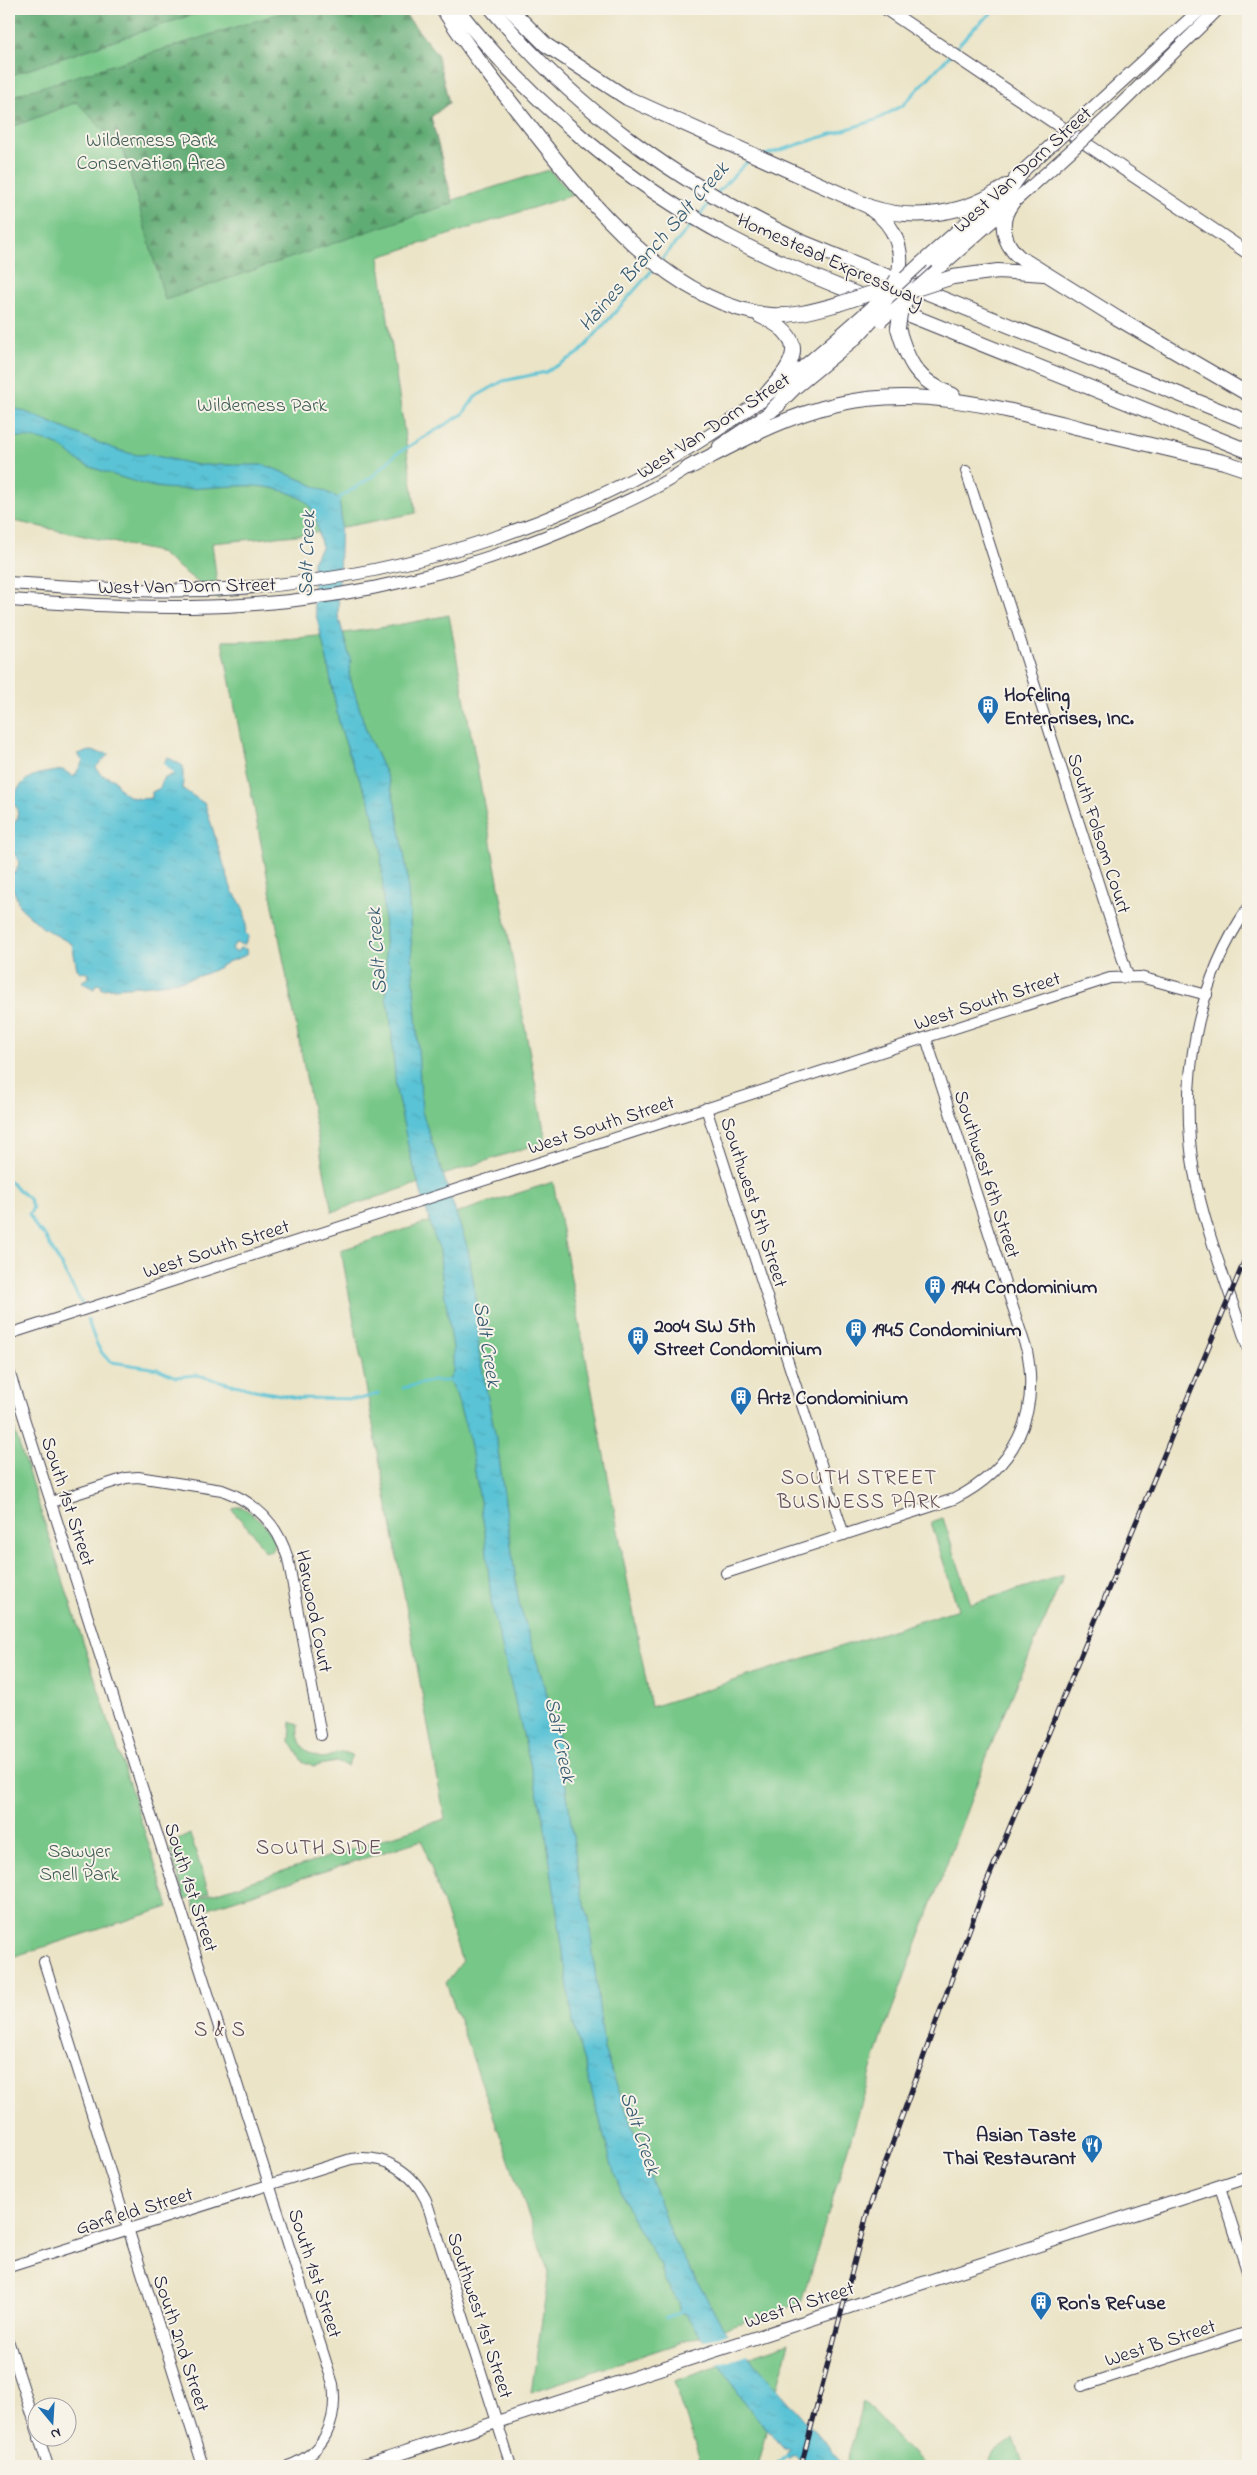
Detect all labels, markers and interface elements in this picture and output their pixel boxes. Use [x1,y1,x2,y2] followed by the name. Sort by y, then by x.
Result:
[948,100,1100,241] street label: West Van Dorn Street
[77,127,225,179] park label: Wilderness Park Conservation Area
[572,155,737,339] water label: Haines Branch Salt Creek
[732,207,928,316] street label: Homestead Expressway
[632,366,797,488] street label: West Van Dorn Street
[197,392,327,421] park label: Wilderness Park
[291,509,325,598] water label: Salt Creek
[98,571,277,604] street label: West Van Dorn Street
[1004,682,1134,734] place label: Hofeling Enterprises, Inc.
[976,694,1000,725] building icon: Hofeling Enterprises, Inc.
[1058,750,1137,918] street label: South Folsom Court
[360,906,396,995] water label: Salt Creek
[911,965,1065,1040] street label: West South Street
[945,1087,1027,1263] street label: Southwest 6th Street
[525,1089,679,1164] street label: West South Street
[711,1114,794,1292] street label: Southwest 5th Street
[140,1213,294,1288] street label: West South Street
[923,1274,947,1305] building icon: 1944 Condominium
[951,1274,1098,1303] place label: 1944 Condominium
[464,1299,508,1390] water label: Salt Creek
[653,1313,822,1365] place label: 2004 SW 5th Street Condominium
[844,1317,868,1348] building icon: 1945 Condominium
[872,1317,1022,1346] place label: 1945 Condominium
[626,1325,650,1356] building icon: 2004 SW 5th Street Condominium
[729,1385,753,1416] building icon: Artz Condominium
[757,1385,908,1414] place label: Artz Condominium
[32,1433,101,1570] street label: South 1st Street
[776,1464,941,1518] district label: SOUTH STREET BUSINESS PARK
[286,1548,339,1676] street label: Harwood Court
[535,1695,583,1787] water label: Salt Creek
[155,1819,224,1956] street label: South 1st Street
[256,1834,382,1864] district label: SOUTH SIDE
[39,1838,119,1890] park label: Sawyer Snell Park
[194,2016,246,2046] district label: S & S
[611,2088,668,2180] water label: Salt Creek
[943,2122,1077,2174] place label: Asian Taste Thai Restaurant
[1080,2133,1104,2164] restaurant icon: Asian Taste Thai Restaurant
[72,2181,197,2244] street label: Garfield Street
[279,2205,348,2342] street label: South 1st Street
[438,2229,519,2403] street label: Southwest 1st Street
[144,2272,215,2416] street label: South 2nd Street
[741,2275,859,2338] street label: West A Street
[1029,2290,1053,2321] building icon: Ron's Refuse
[1057,2290,1166,2319] place label: Ron's Refuse
[1101,2313,1220,2376] street label: West B Street
[28,2398,78,2448] north arrow
[48,2421,63,2444] text: N

